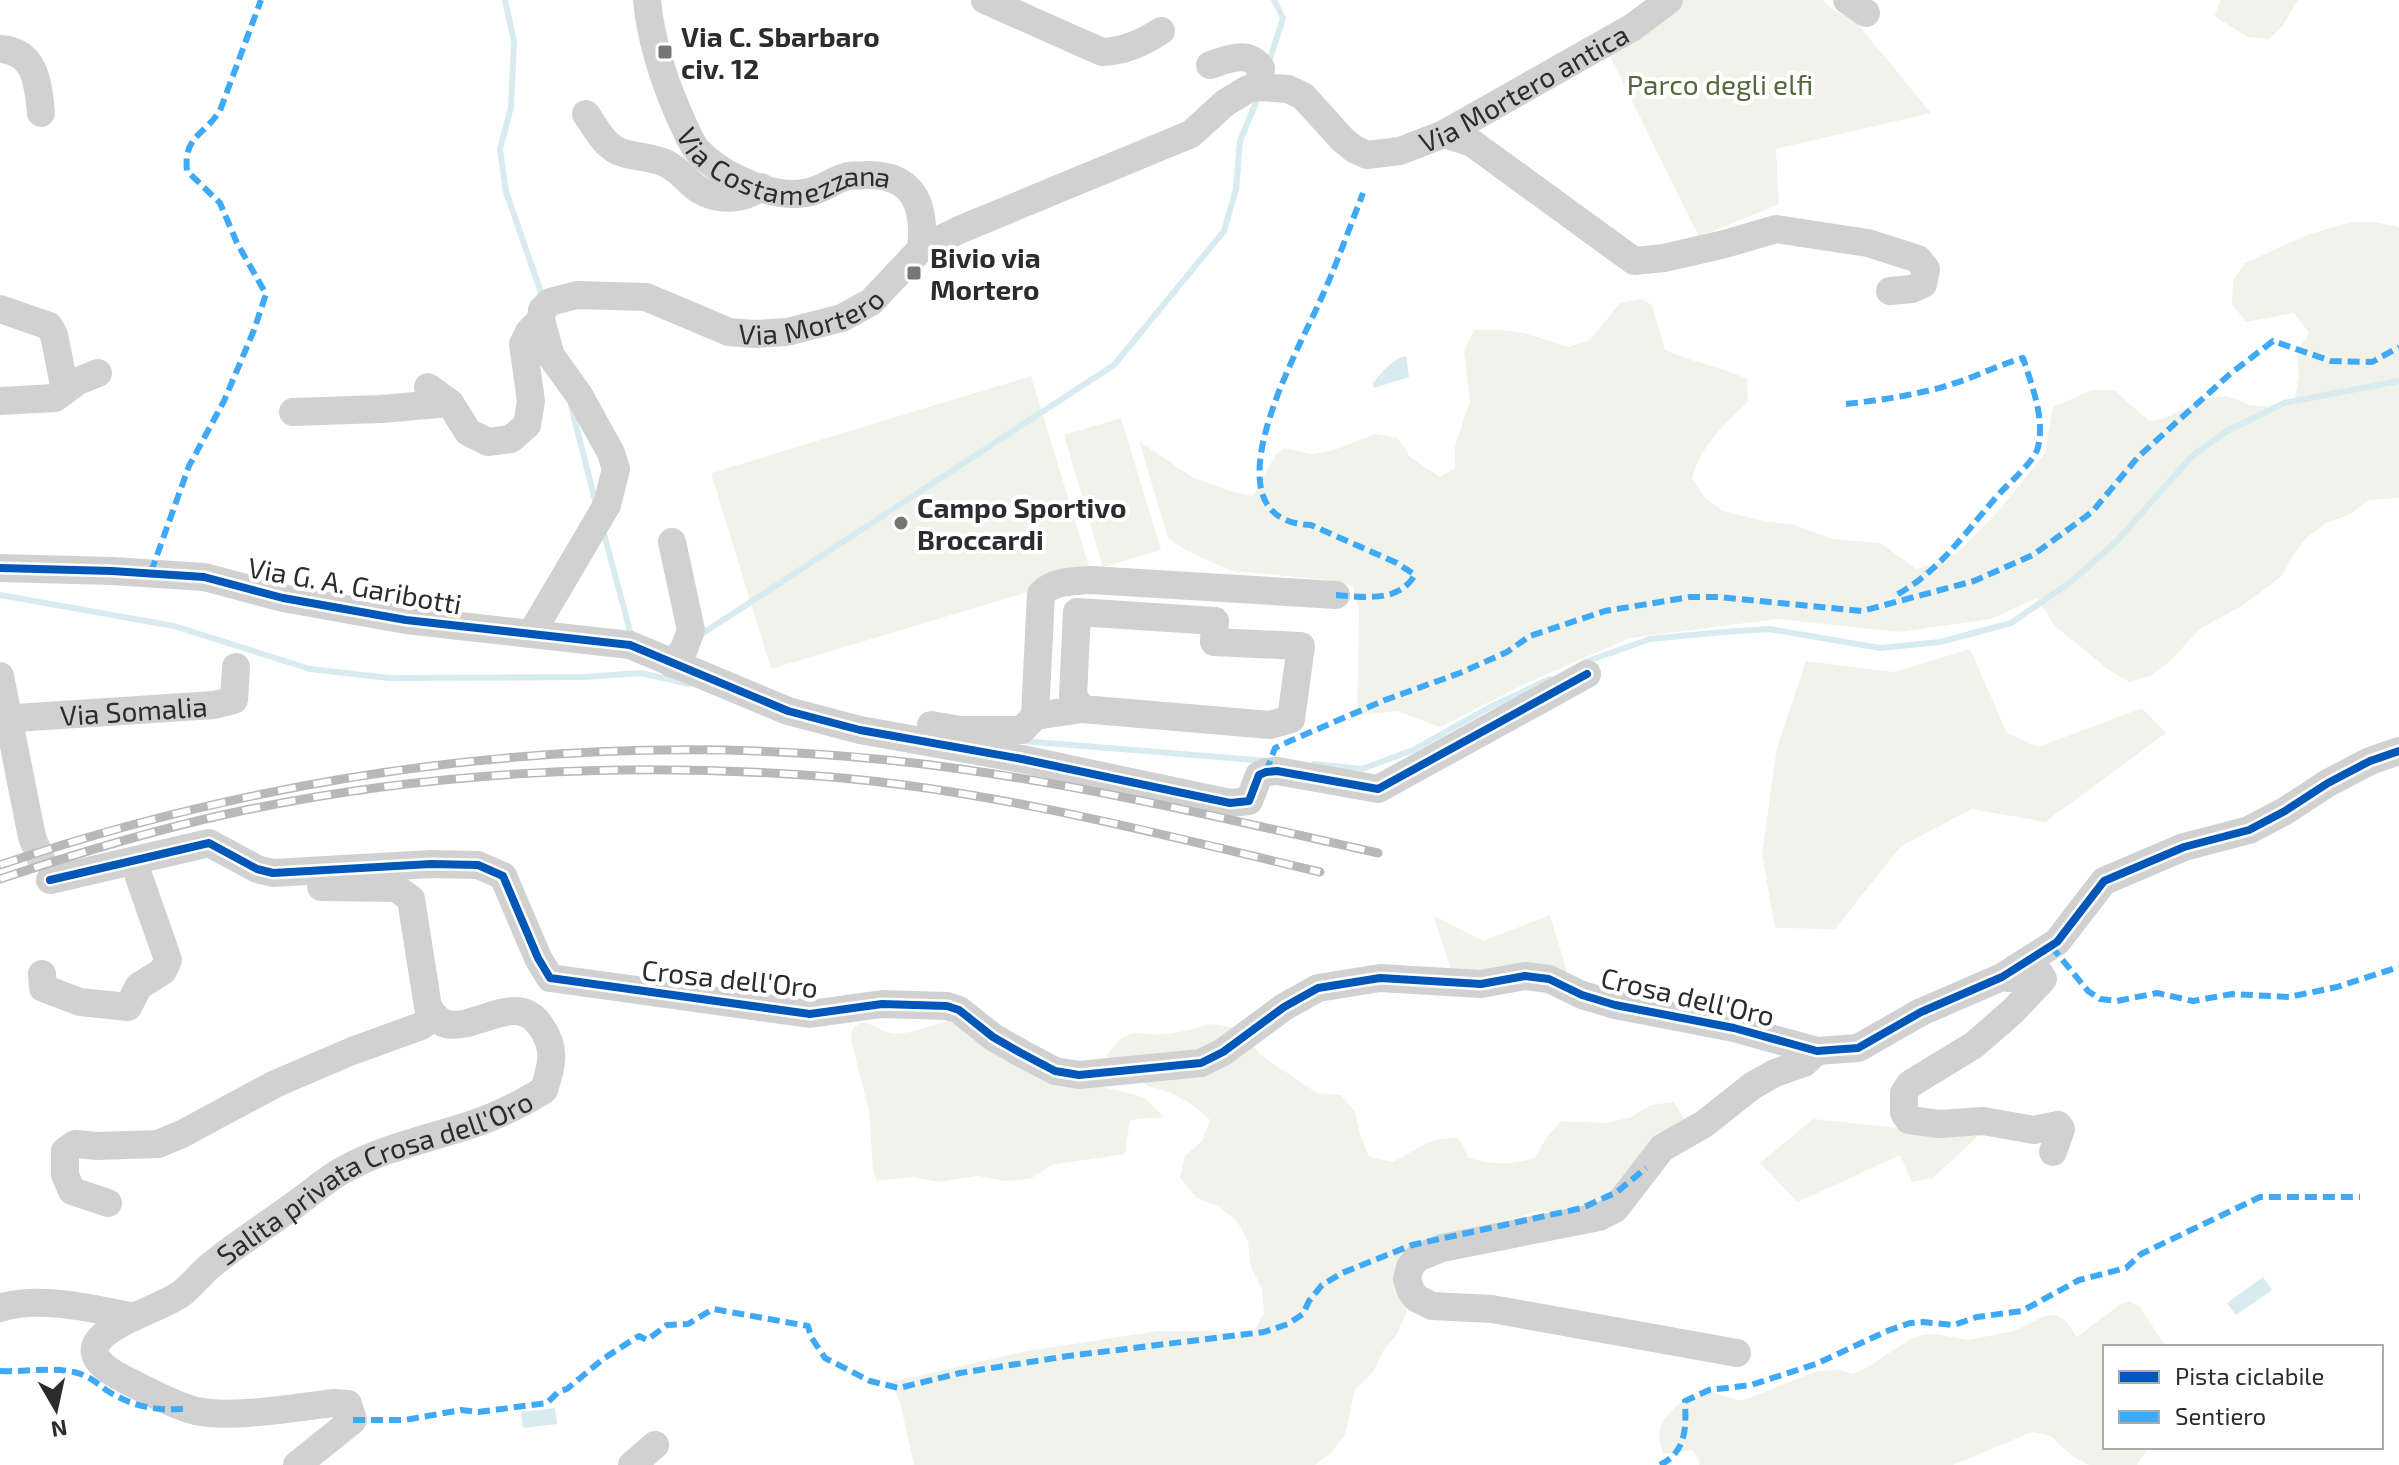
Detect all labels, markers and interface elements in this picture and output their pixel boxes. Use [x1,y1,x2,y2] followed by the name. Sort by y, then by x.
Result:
[1414,16,1634,159] street label: Via Mortero antica
[681,19,880,85] place label: Via C. Sbarbaro civ. 12
[656,43,674,61] marker: Via C. Sbarbaro civ. 12
[1627,67,1813,101] park label: Parco degli elfi
[670,122,894,211] street label: Via Costamezzana
[930,240,1041,306] place label: Bivio via Mortero
[905,264,923,282] marker: Bivio via Mortero
[737,282,891,351] street label: Via Mortero
[917,490,1126,556] place label: Campo Sportivo Broccardi
[892,514,910,532] marker: Campo Sportivo Broccardi
[245,549,465,621] street label: Via G. A. Garibotti
[59,688,209,732] street label: Via Somalia
[640,952,820,1004] street label: Crosa dell'Oro
[1598,960,1778,1032] street label: Crosa dell'Oro
[209,1083,538,1272] street label: Salita privata Crosa dell'Oro
[2103,1345,2383,1449] legend
[2175,1361,2324,1390] text: Pista ciclabile
[16,1369,96,1449] north arrow
[2175,1401,2266,1430] text: Sentiero
[49,1416,69,1444] text: N

